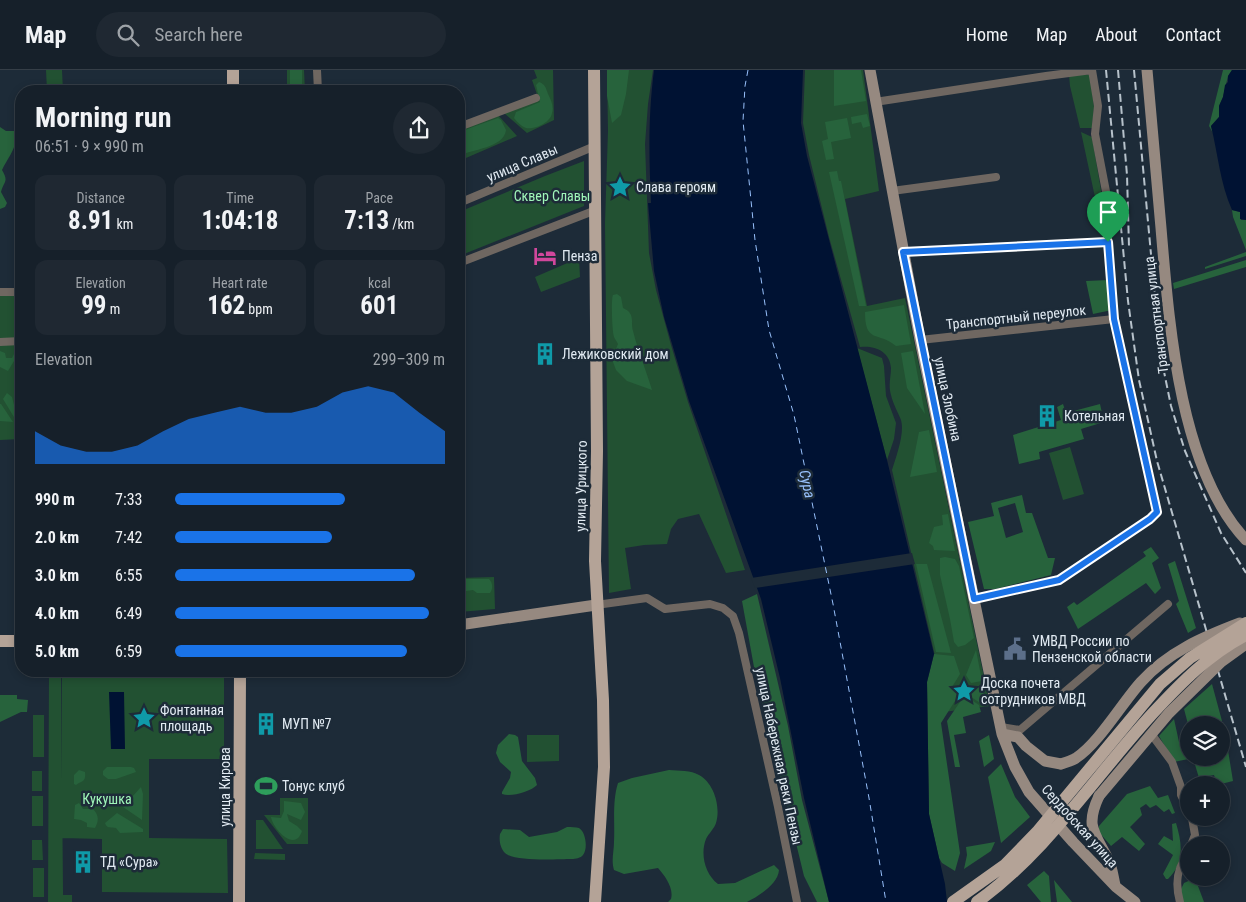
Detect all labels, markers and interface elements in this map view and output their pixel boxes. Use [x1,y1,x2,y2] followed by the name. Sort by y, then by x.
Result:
[96,12,446,57] search box
[25,21,66,49] text: Map
[114,21,142,49] icon: search
[154,23,243,46] text: Search here
[966,24,1008,45] text: Home
[1036,24,1067,45] text: Map
[1095,24,1137,45] text: About
[1165,24,1221,45] text: Contact
[35,101,171,134] text: Morning run
[393,102,445,154] button: share
[35,137,144,156] text: 06:51 · 9 × 990 m
[484,141,560,185] street label: улица Славы
[607,174,633,200] place icon: Слава героям
[636,179,716,195] place label: Слава героям
[514,188,590,204] park label: Сквер Славы
[77,190,125,206] text: Distance
[226,190,254,206] text: Time
[366,190,393,206] text: Pace
[1087,191,1129,242] pin
[1094,198,1122,226] icon: arrive
[68,206,113,235] text: 8.91
[202,206,278,235] text: 1:04:18
[344,206,389,235] text: 7:13
[113,216,133,232] text: km
[389,216,414,232] text: /km
[532,243,558,269] hotel icon: Пенза
[562,248,597,264] place label: Пенза
[1141,256,1171,374] street label: Транспортная улица
[75,275,126,291] text: Elevation
[212,275,268,291] text: Heart rate
[368,275,391,291] text: kcal
[81,291,106,320] text: 99
[207,291,245,320] text: 162
[360,291,398,320] text: 601
[106,301,120,317] text: m
[245,301,273,317] text: bpm
[945,302,1087,332] street label: Транспортный переулок
[532,341,558,367] building icon: Лежиковский дом
[562,346,669,362] place label: Лежиковский дом
[35,350,93,369] text: Elevation
[373,350,445,369] text: 299–309 m
[931,355,965,443] street label: улица Злобина
[1034,403,1060,429] building icon: Котельная
[1064,408,1125,424] place label: Котельная
[572,440,590,532] street label: улица Урицкого
[795,468,819,500] water label: Сура
[35,490,75,509] text: 990 m
[115,490,142,509] text: 7:33
[35,528,79,547] text: 2.0 km
[115,528,142,547] text: 7:42
[35,566,79,585] text: 3.0 km
[115,566,142,585] text: 6:55
[35,604,79,623] text: 4.0 km
[115,604,142,623] text: 6:49
[1032,633,1152,665] place label: УМВД России по Пензенской области
[1002,636,1028,662] public building icon: УМВД России по Пензенской области
[35,642,79,661] text: 5.0 km
[115,642,142,661] text: 6:59
[752,666,806,846] street label: улица Набережная реки Пензы
[981,675,1086,707] place label: Доска почета сотрудников МВД
[951,678,977,704] place icon: Доска почета сотрудников МВД
[160,702,224,734] place label: Фонтанная площадь
[131,705,157,731] place icon: Фонтанная площадь
[253,711,279,737] building icon: МУП №7
[282,716,332,732] place label: МУП №7
[1180,716,1230,886] map controls
[1180,716,1230,766] button: layers
[217,747,233,827] street label: улица Кирова
[253,773,279,799] sports icon: Тонус клуб
[1180,776,1230,826] button: +
[282,778,345,794] place label: Тонус клуб
[1038,781,1122,871] street label: Сердобская улица
[82,791,132,807] park label: Кукушка
[1180,836,1230,886] button: −
[70,849,96,875] building icon: ТД «Сура»
[100,854,158,870] place label: ТД «Сура»

